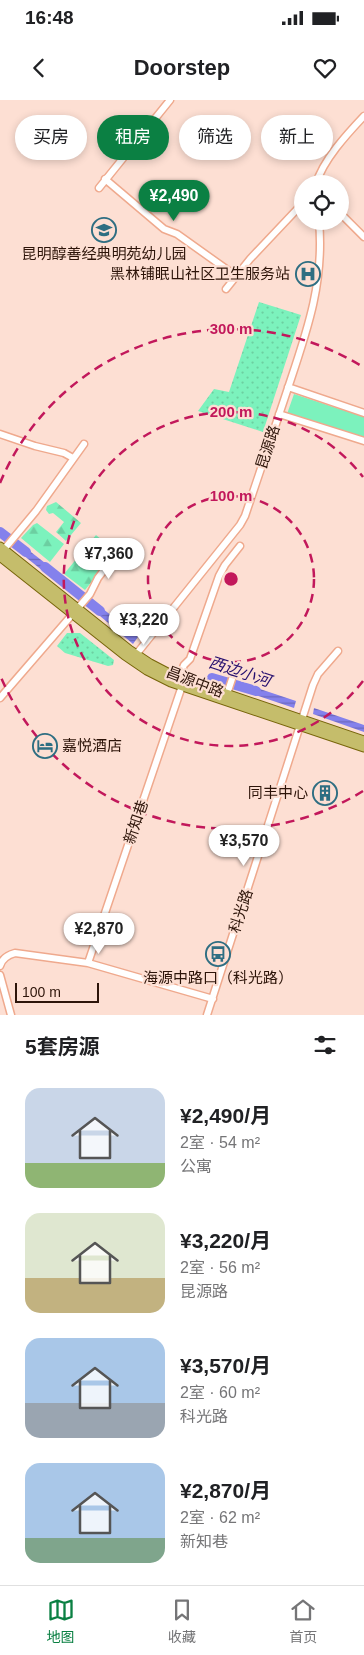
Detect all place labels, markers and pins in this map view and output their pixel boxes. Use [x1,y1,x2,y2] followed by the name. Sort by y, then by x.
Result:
[133,180,215,222] pin: ¥2,490
[91,217,117,243] school or university icon: 昆明醇善经典明苑幼儿园
[21,245,187,262] place label: 昆明醇善经典明苑幼儿园
[295,261,321,287] hospital icon: 黑林铺眠山社区卫生服务站
[110,265,290,282] place label: 黑林铺眠山社区卫生服务站
[68,538,150,580] pin: ¥7,360
[222,570,240,588] centre of rings
[103,604,185,646] pin: ¥3,220
[32,733,58,759] hotel icon: 嘉悦酒店
[62,737,122,754] place label: 嘉悦酒店
[312,780,338,806] building icon: 同丰中心
[248,784,308,801] place label: 同丰中心
[203,824,285,867] pin: ¥3,570
[58,912,140,955] pin: ¥2,870
[205,941,231,967] bus stop icon: 海源中路口（科光路）
[143,969,293,986] place label: 海源中路口（科光路）

